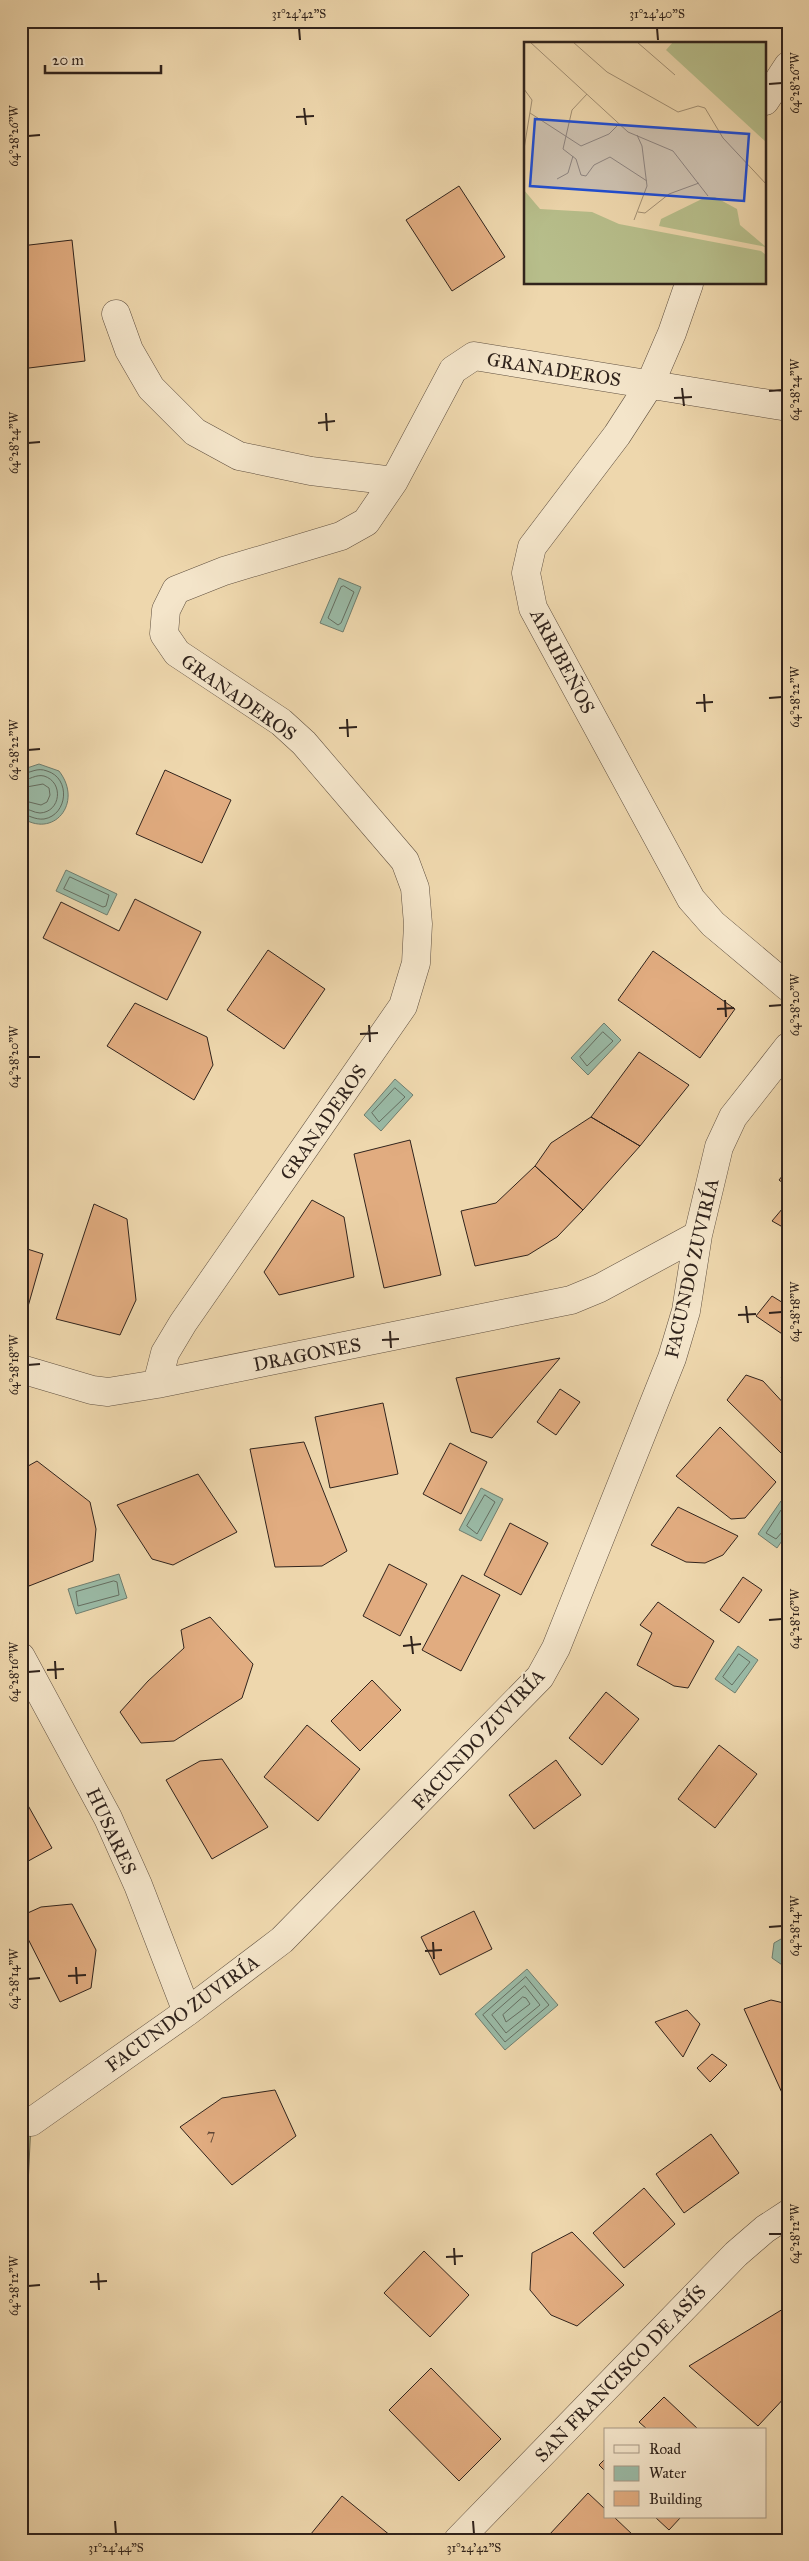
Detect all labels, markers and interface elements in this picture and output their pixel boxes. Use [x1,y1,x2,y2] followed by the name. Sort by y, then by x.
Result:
[272,7,326,21] text: 31°24'42"S
[629,7,685,21] text: 31°24'40"S
[45,42,161,74] scale bar
[524,42,766,285] inset map
[52,51,84,69] text: 20 m
[788,52,802,114] text: 64°28'26"W
[7,105,21,167] text: 64°28'26"W
[485,348,623,391] street label: GRANADEROS
[788,358,802,421] text: 64°28'24"W
[7,411,21,474] text: 64°28'24"W
[525,604,600,717] street label: ARRIBEÑOS
[177,649,301,746] street label: GRANADEROS
[788,666,802,728] text: 64°28'22"W
[7,719,21,781] text: 64°28'22"W
[788,973,802,1036] text: 64°28'20"W
[7,1025,21,1088] text: 64°28'20"W
[275,1060,372,1184] street label: GRANADEROS
[659,1176,723,1360] street label: FACUNDO ZUVIRÍA
[788,1281,802,1342] text: 64°28'18"W
[251,1333,363,1376] street label: DRAGONES
[7,1334,21,1395] text: 64°28'18"W
[788,1588,802,1649] text: 64°28'16"W
[7,1641,21,1702] text: 64°28'16"W
[407,1663,550,1814] street label: FACUNDO ZUVIRÍA
[81,1784,142,1878] street label: HUSARES
[788,1895,802,1956] text: 64°28'14"W
[7,1948,21,2009] text: 64°28'14"W
[101,1949,264,2077] street label: FACUNDO ZUVIRÍA
[207,2125,215,2144] house number: 7
[788,2203,802,2264] text: 64°28'12"W
[7,2255,21,2316] text: 64°28'12"W
[529,2279,711,2467] street label: SAN FRANCISCO DE ASÍS
[604,2428,766,2518] legend
[649,2440,681,2458] text: Road
[649,2464,686,2482] text: Water
[649,2490,703,2508] text: Building
[88,2541,144,2555] text: 31°24'44"S
[447,2541,501,2555] text: 31°24'42"S

